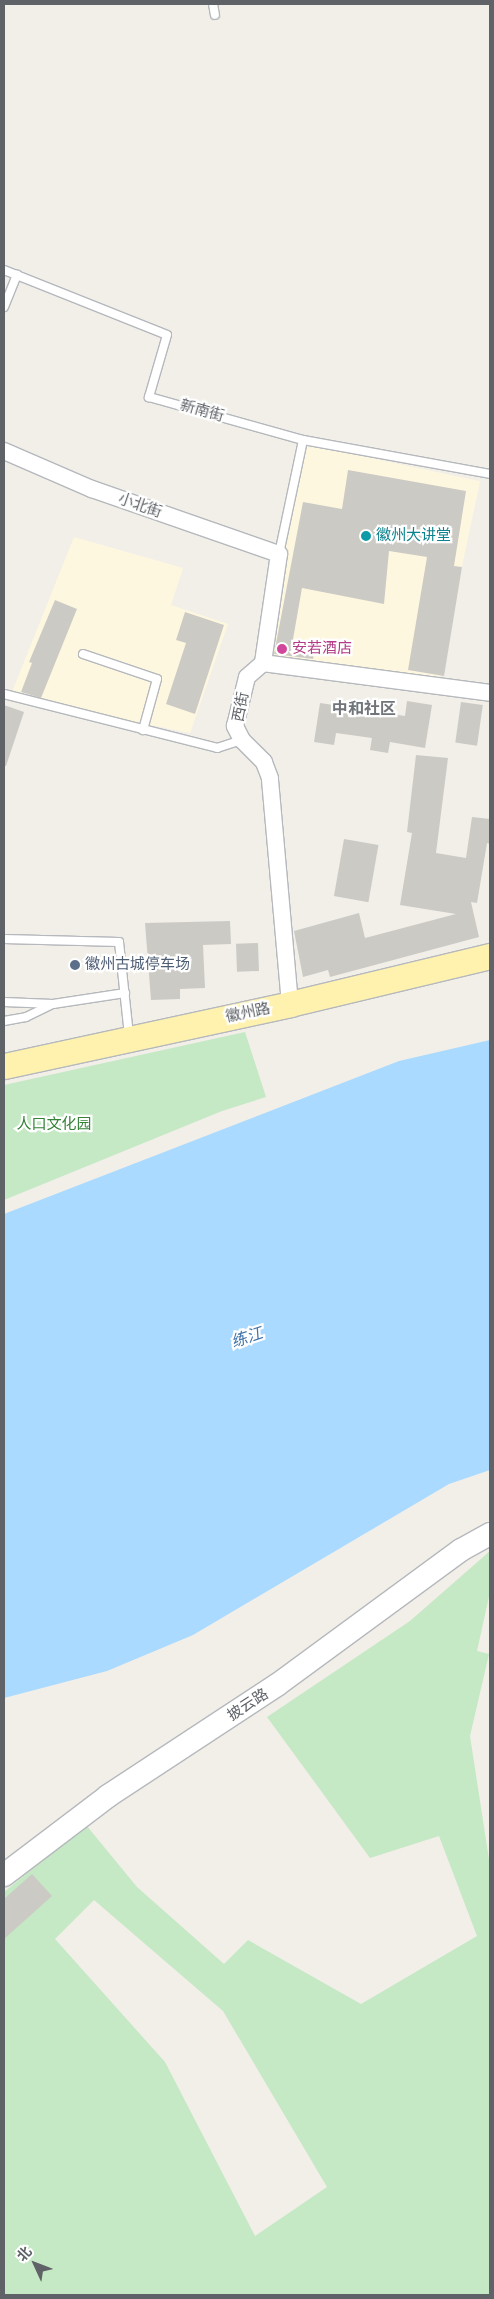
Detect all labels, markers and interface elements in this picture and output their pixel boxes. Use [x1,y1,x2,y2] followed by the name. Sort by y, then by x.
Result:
[178,396,226,426] street label: 新南街
[116,490,164,522] street label: 小北街
[376,527,451,545] place label: 徽州大讲堂
[360,530,372,542] marker: 徽州大讲堂
[292,640,352,658] place label: 安若酒店
[276,643,288,655] marker: 安若酒店
[229,691,253,723] street label: 西街
[332,699,396,719] district label: 中和社区
[85,956,190,974] place label: 徽州古城停车场
[69,959,81,971] marker: 徽州古城停车场
[224,1000,272,1026] street label: 徽州路
[17,1116,91,1134] park label: 人口文化园
[229,1324,265,1352] water label: 练江
[224,1685,272,1725] street label: 披云路
[10,2239,60,2289] north arrow
[13,2243,35,2264] text: 北

